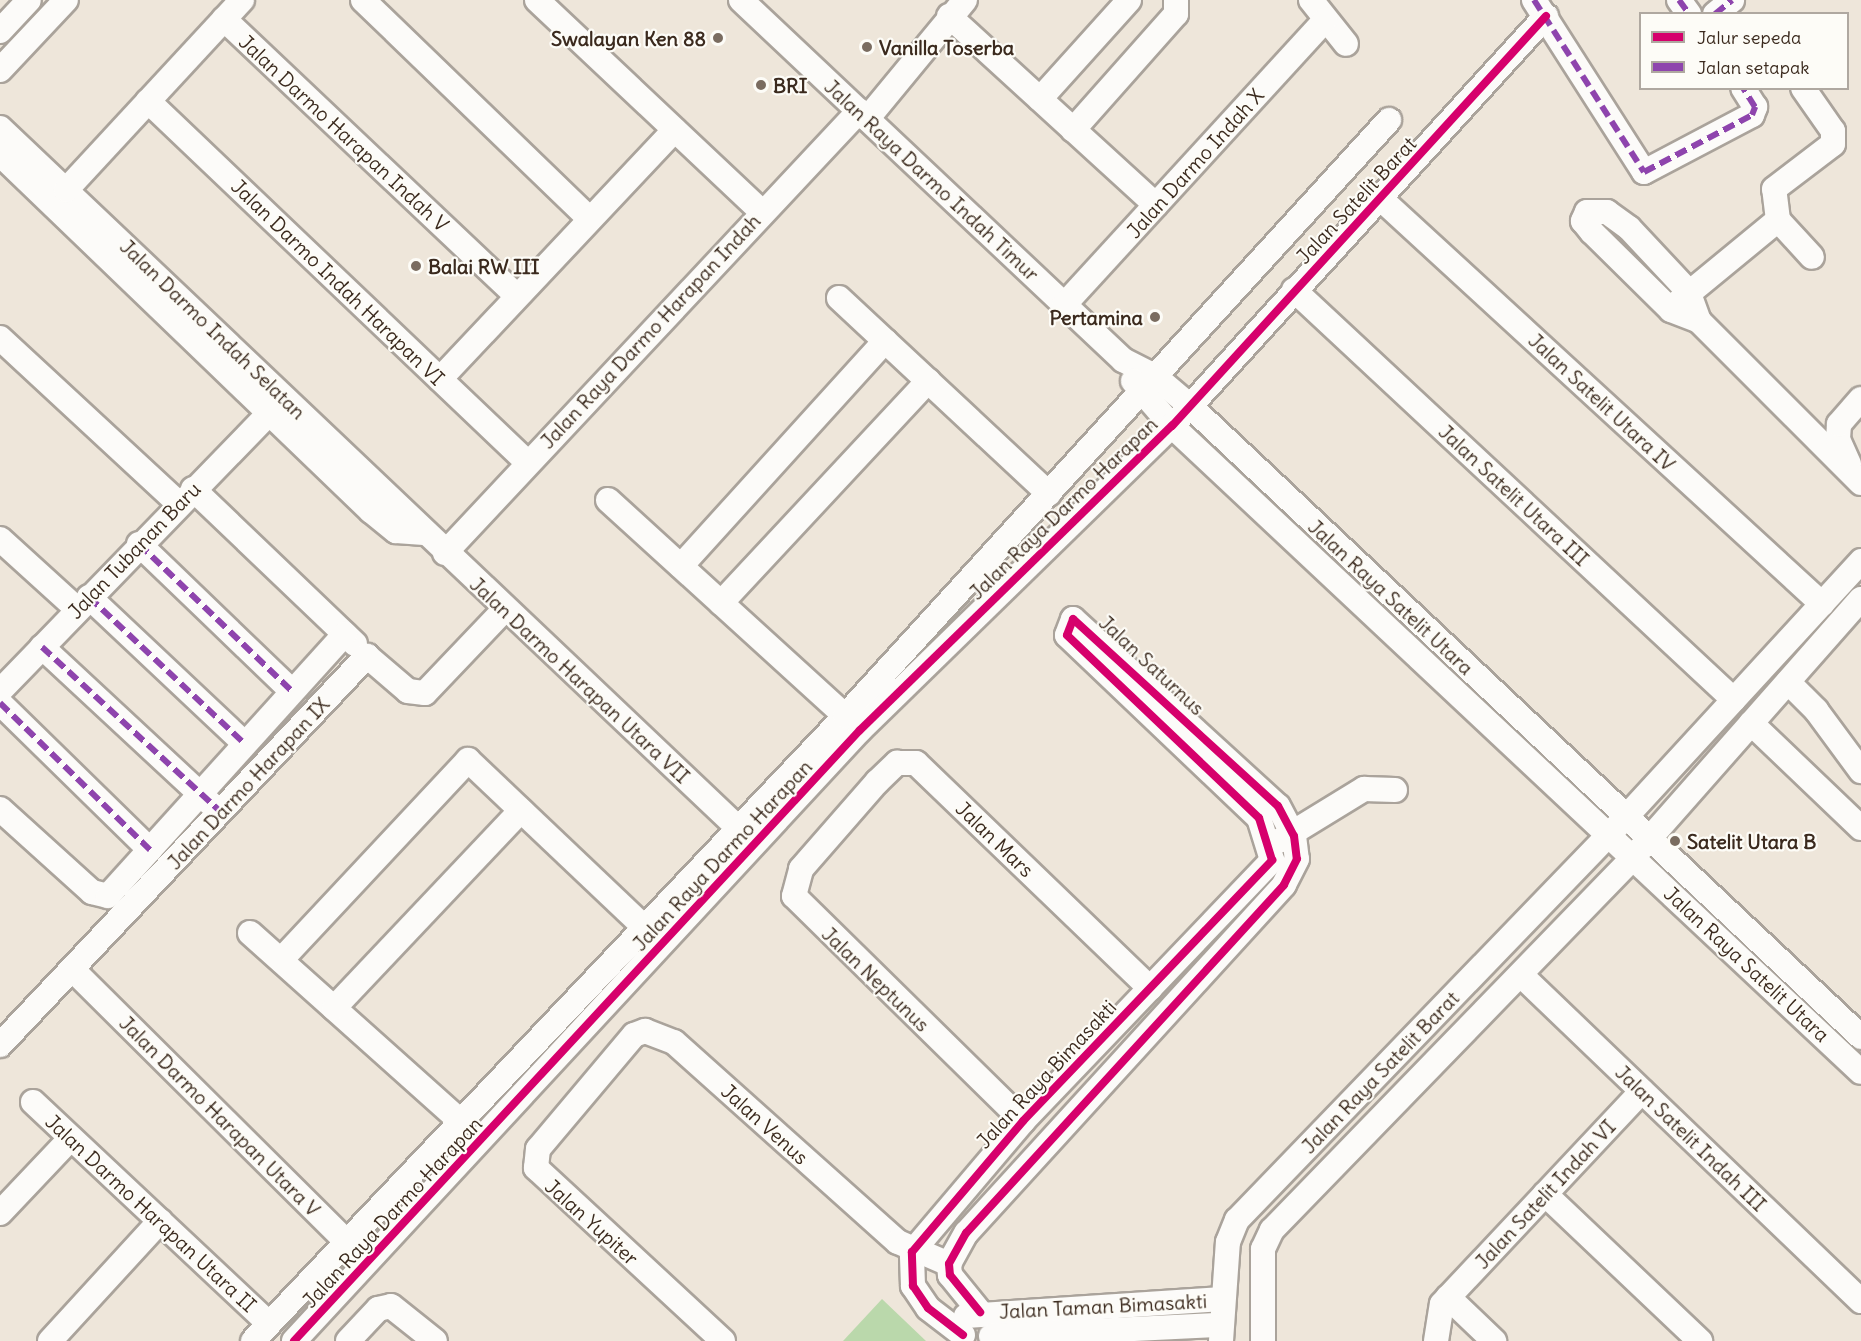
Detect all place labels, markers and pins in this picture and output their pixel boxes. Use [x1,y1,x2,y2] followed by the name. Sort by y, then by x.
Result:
[551,26,706,50] place label: Swalayan Ken 88
[711,31,725,45] marker: Swalayan Ken 88
[879,35,1014,59] place label: Vanilla Toserba
[860,40,874,54] marker: Vanilla Toserba
[773,73,808,97] place label: BRI
[754,78,768,92] marker: BRI
[428,254,539,278] place label: Balai RW III
[409,259,423,273] marker: Balai RW III
[1050,305,1143,329] place label: Pertamina
[1148,310,1162,324] marker: Pertamina
[1687,829,1816,853] place label: Satelit Utara B
[1668,834,1682,848] marker: Satelit Utara B

